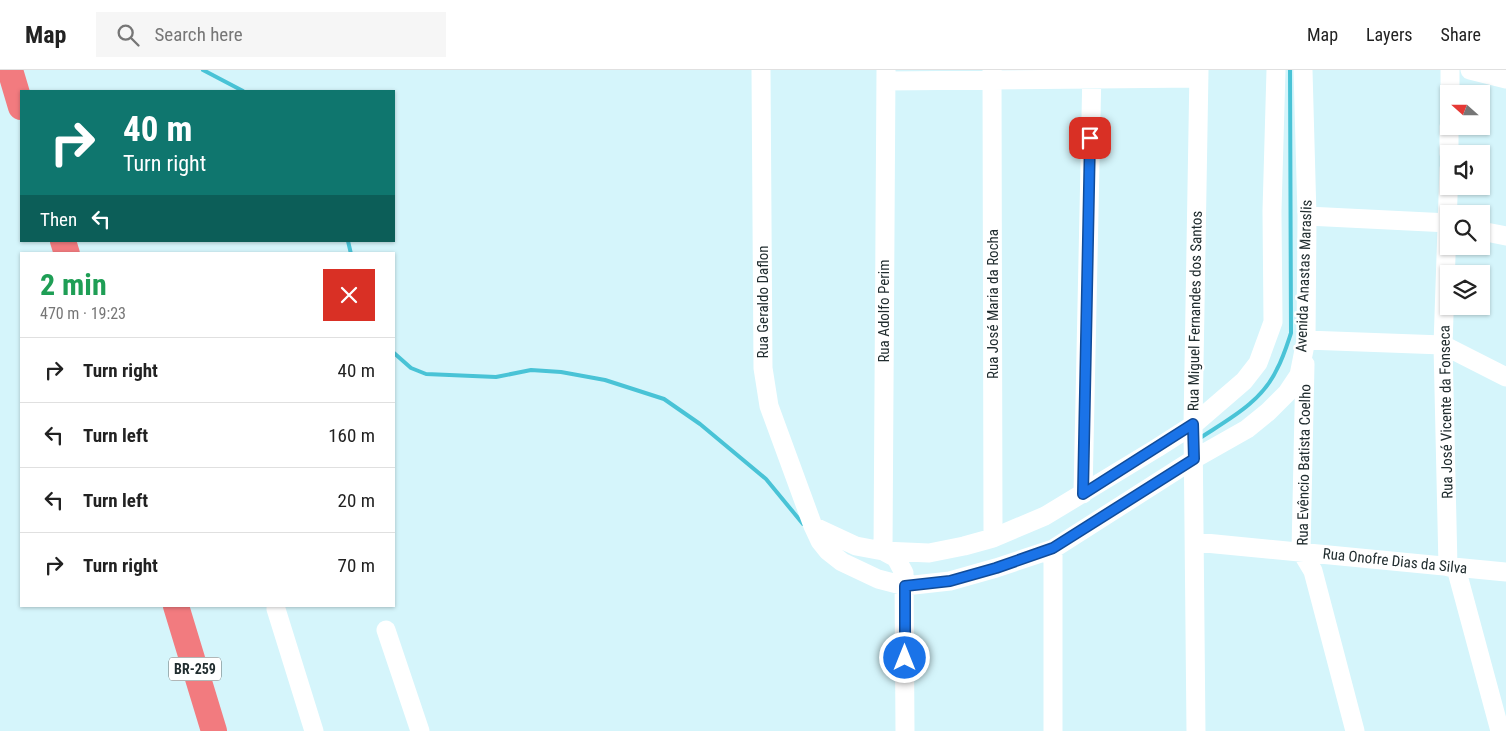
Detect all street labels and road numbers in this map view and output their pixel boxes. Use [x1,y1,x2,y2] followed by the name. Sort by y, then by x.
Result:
[1292,199,1316,353] street label: Avenida Anastas Maraslis
[1184,210,1206,411] street label: Rua Miguel Fernandes dos Santos
[984,229,1002,379] street label: Rua José Maria da Rocha
[754,245,772,359] street label: Rua Geraldo Daflon
[875,259,893,363] street label: Rua Adolfo Perim
[1435,325,1457,499] street label: Rua José Vicente da Fonseca
[1294,384,1314,546] street label: Rua Evêncio Batista Coelho
[1322,544,1468,578] street label: Rua Onofre Dias da Silva
[169,658,221,680] road number: BR-259

